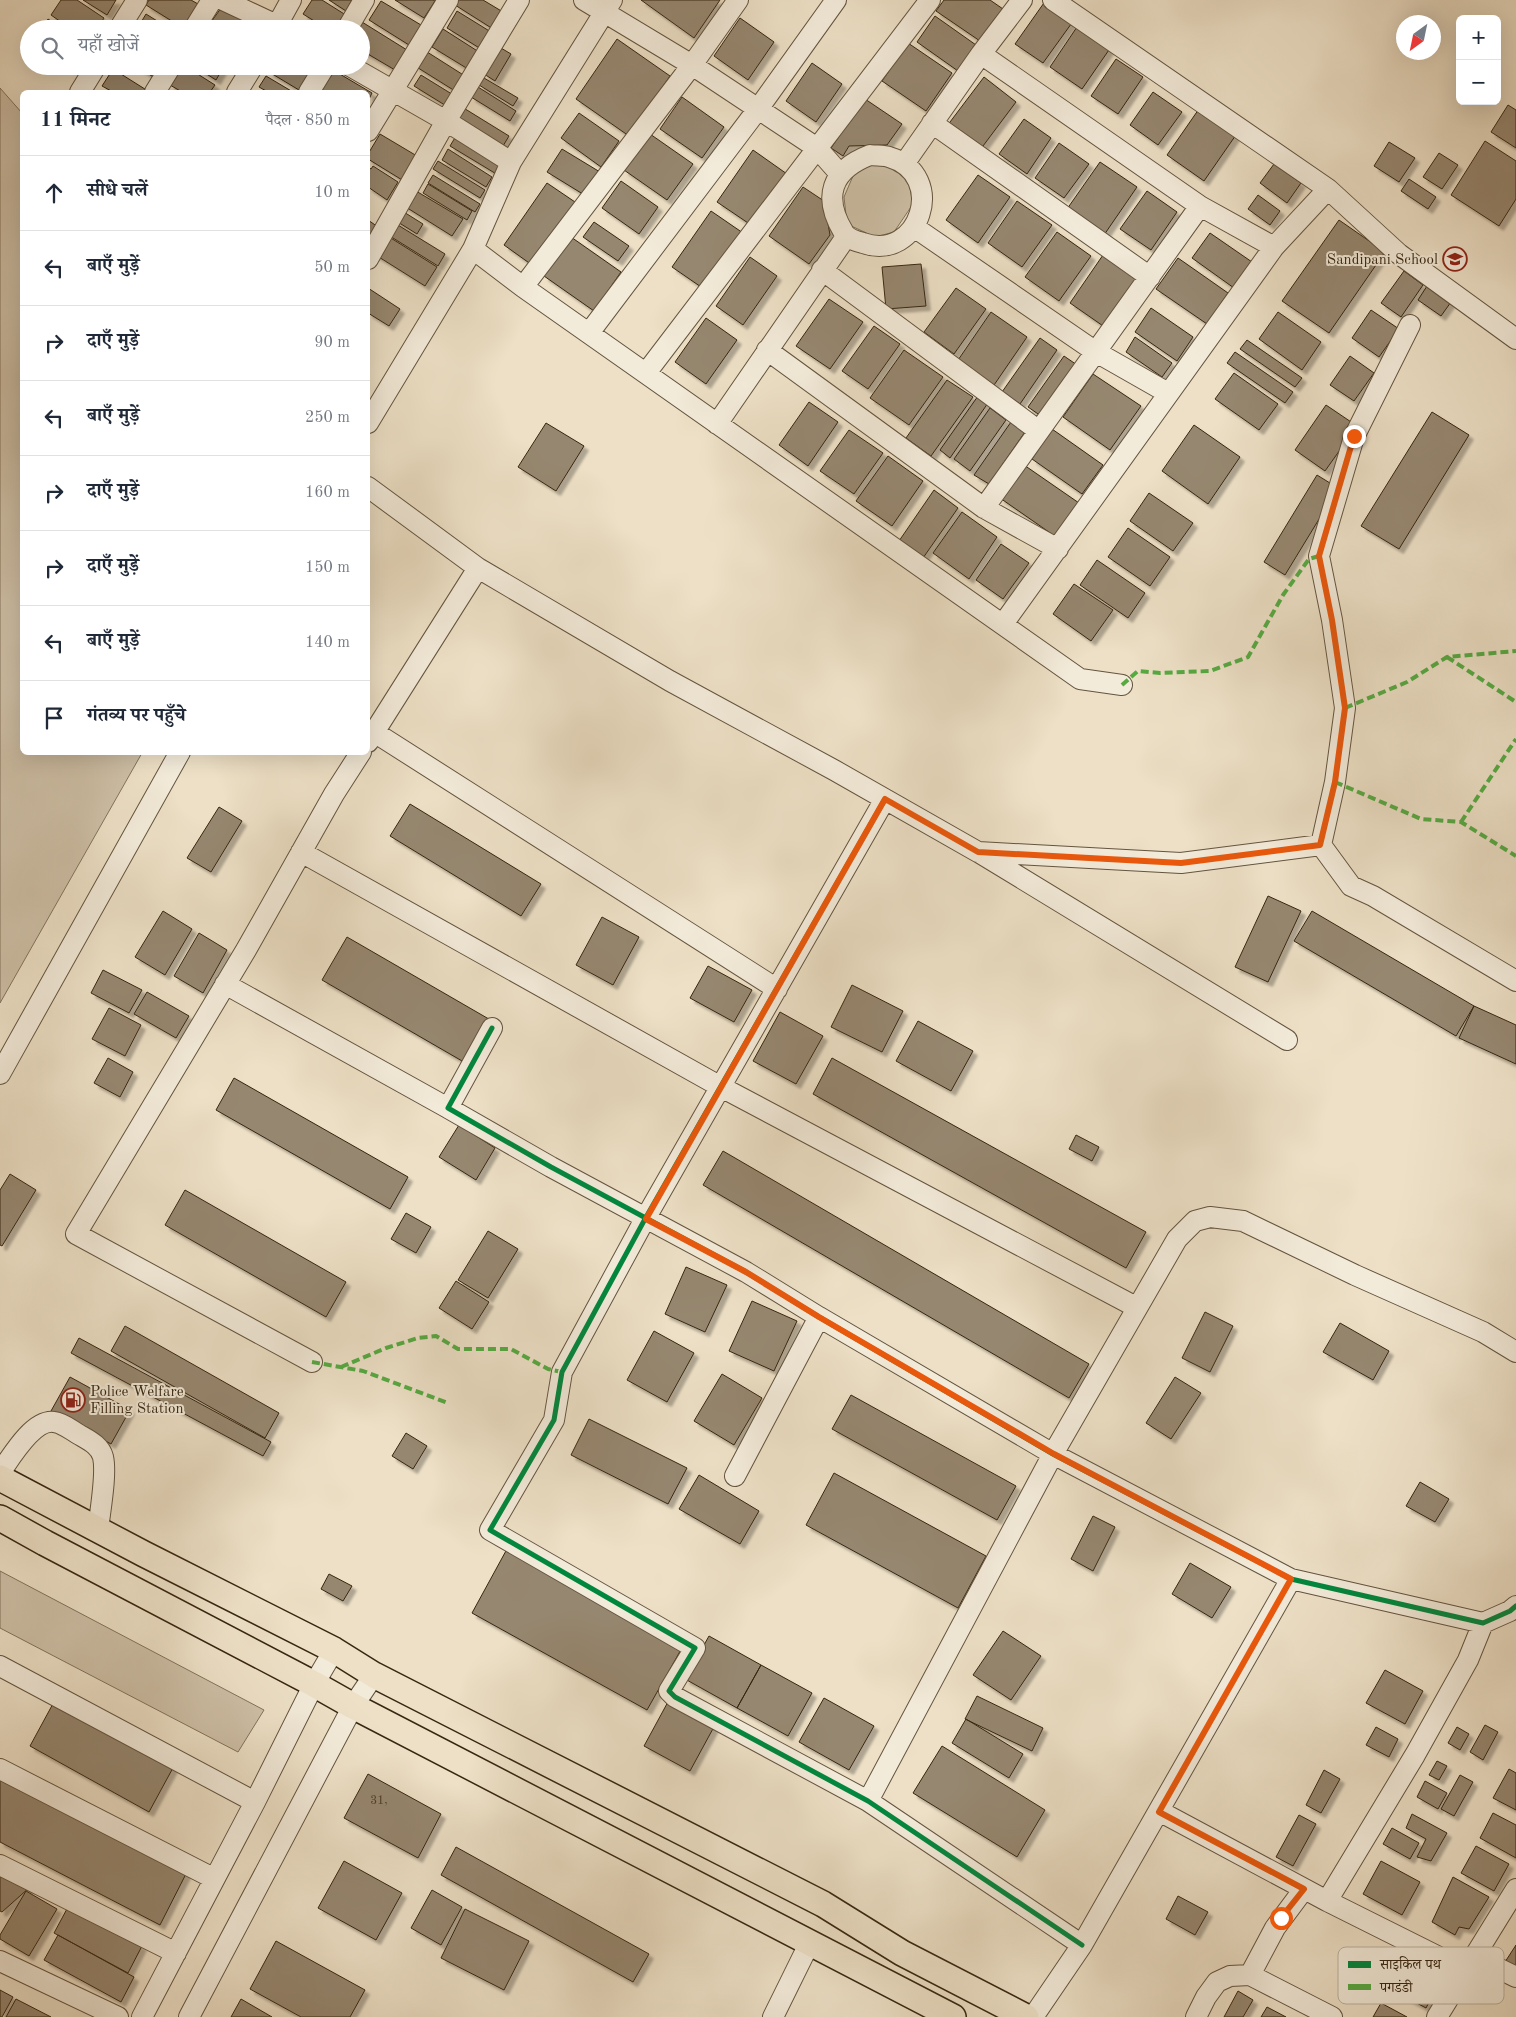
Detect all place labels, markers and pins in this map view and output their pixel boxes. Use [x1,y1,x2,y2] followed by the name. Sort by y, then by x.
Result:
[1442,246,1468,272] school or university icon: Sandipani School
[1327,253,1438,268] place label: Sandipani School
[90,1385,184,1417] place label: Police Welfare Filling Station
[60,1387,86,1413] fuel station icon: Police Welfare Filling Station

